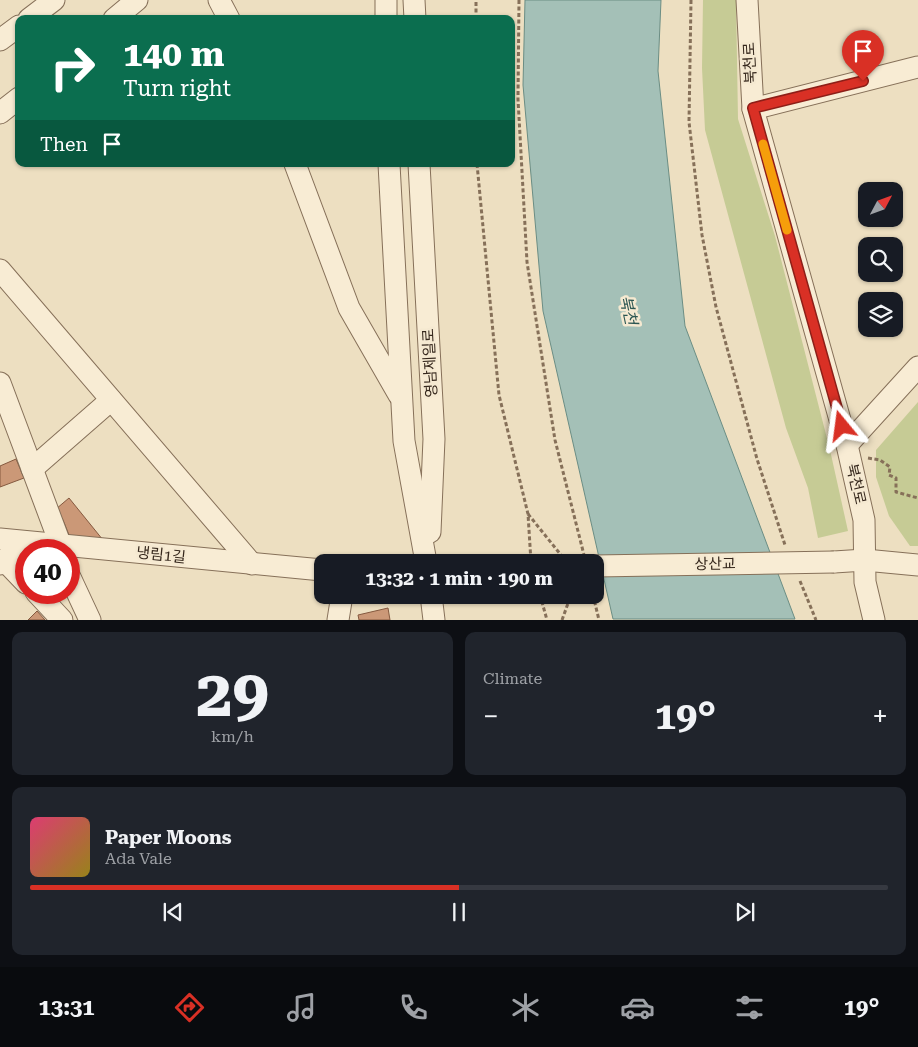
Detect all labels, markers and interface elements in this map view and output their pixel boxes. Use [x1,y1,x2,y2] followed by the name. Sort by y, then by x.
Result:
[842,30,884,81] pin
[123,34,224,75] text: 140 m
[40,35,105,100] icon: right
[849,37,877,65] icon: arrive
[740,42,760,84] street label: 북천로
[123,76,231,101] text: Turn right
[98,130,126,158] icon: arrive
[40,133,88,156] text: Then
[858,182,902,228] north arrow
[858,182,903,337] map controls
[858,237,903,282] button: search
[858,292,903,337] button: layers
[616,294,641,329] water label: 북천
[419,328,441,398] street label: 영남제일로
[815,399,867,451] position arrow
[843,462,869,506] street label: 북천로
[15,539,80,604] speed limit sign: 40
[135,543,187,567] street label: 냉림1길
[694,555,736,573] street label: 상산교
[365,567,553,590] text: 13:32 · 1 min · 190 m
[196,656,269,732] text: 29
[483,669,542,688] text: Climate
[655,694,716,738] text: 19°
[483,700,499,733] text: −
[872,700,888,733] text: +
[211,727,254,746] text: km/h
[105,826,232,849] text: Paper Moons
[105,849,172,868] text: Ada Vale
[159,898,187,926] icon: previous
[445,898,473,926] icon: pause
[731,898,759,926] icon: next
[172,990,207,1025] icon: directions
[284,990,319,1025] icon: music
[396,990,431,1025] icon: phone
[508,990,543,1025] icon: climate
[620,990,655,1025] icon: car
[732,990,767,1025] icon: filters
[39,995,95,1020] text: 13:31
[844,995,879,1020] text: 19°

